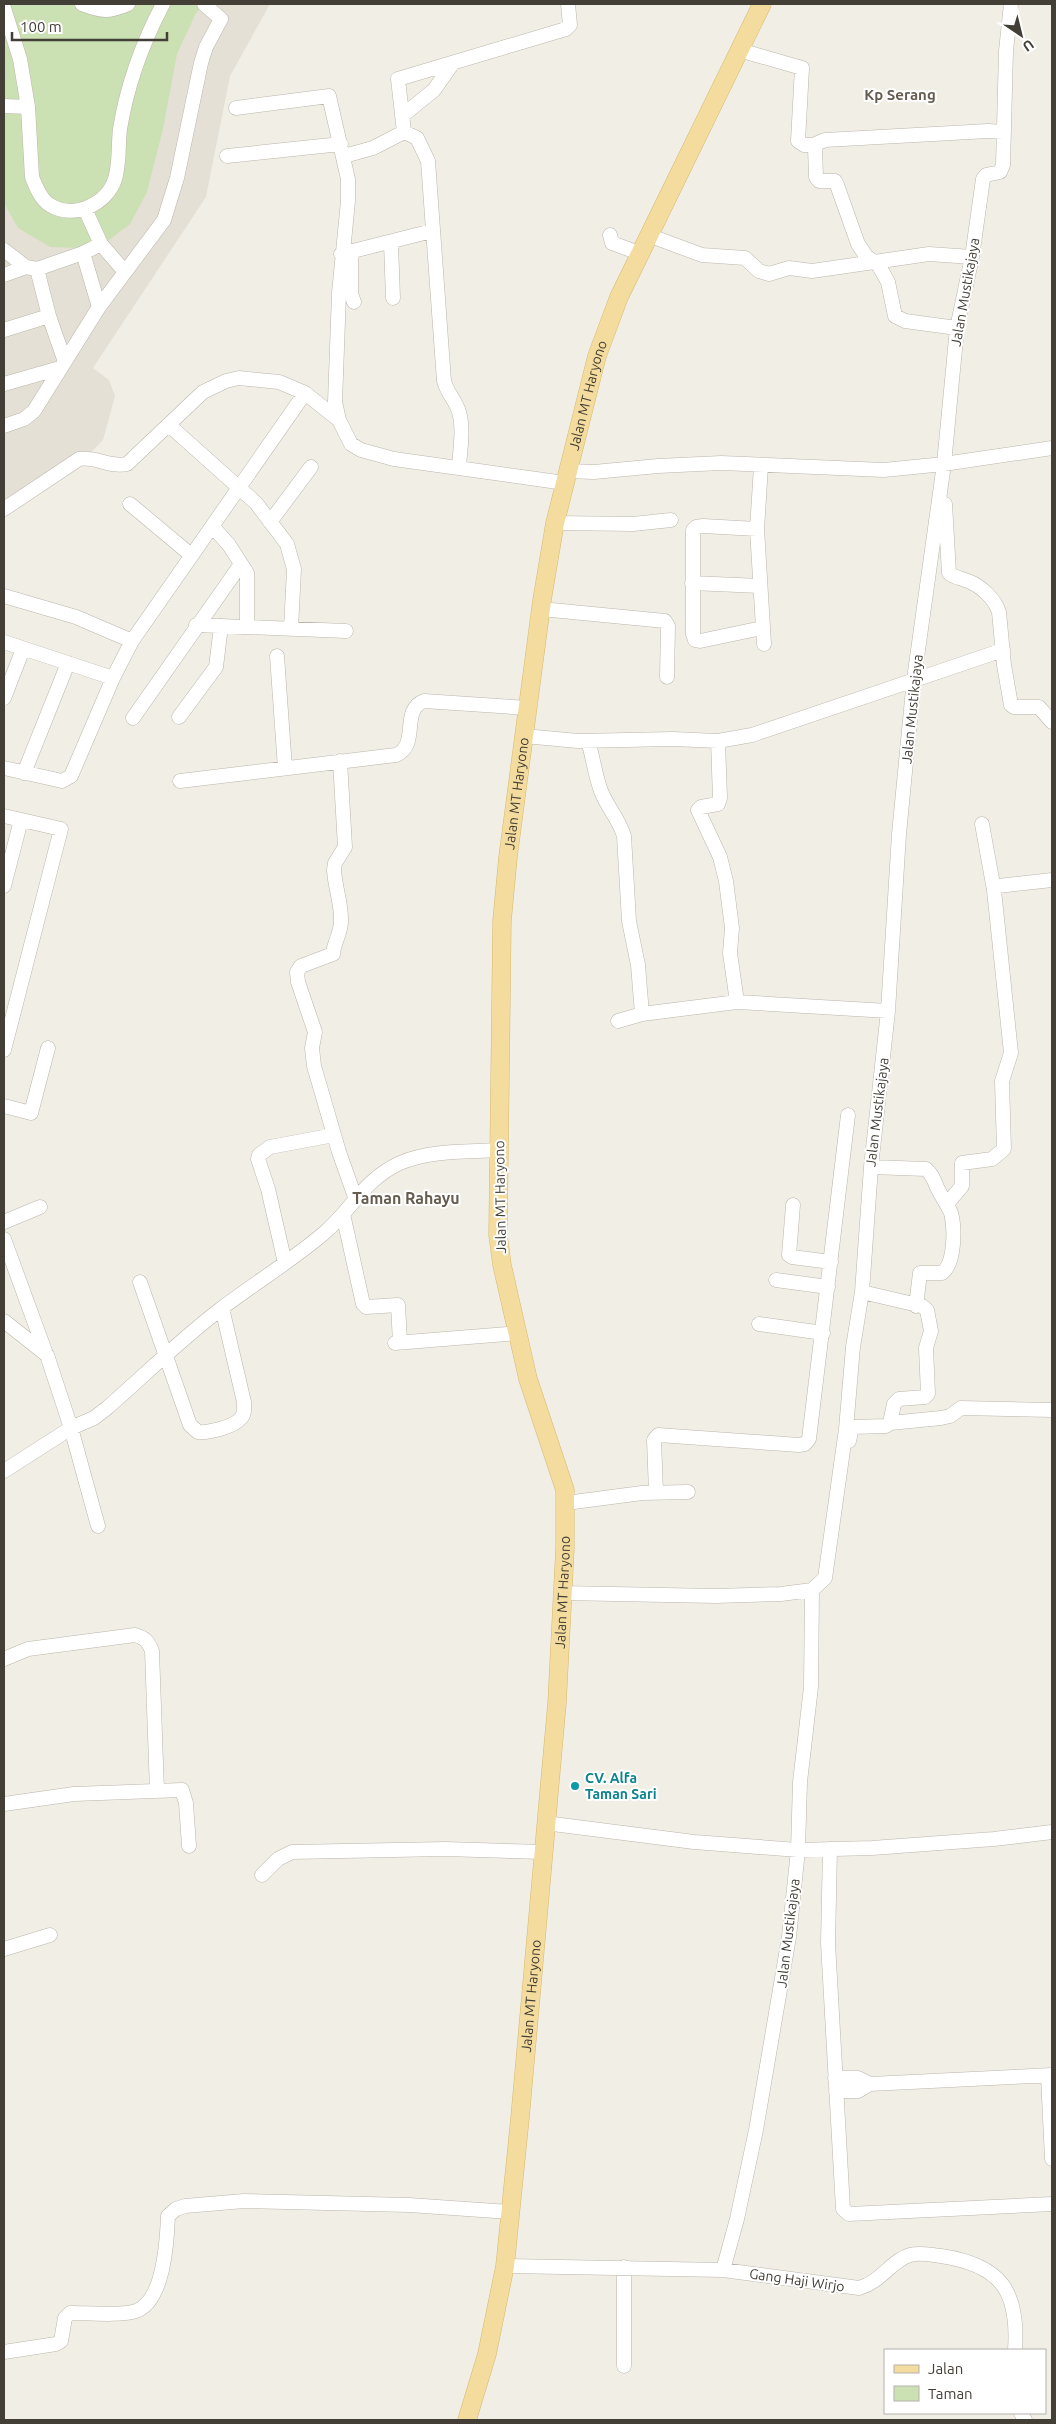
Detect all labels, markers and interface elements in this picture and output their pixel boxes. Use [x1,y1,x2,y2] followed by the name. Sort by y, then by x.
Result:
[12,10,168,42] scale bar
[996,10,1046,60] north arrow
[20,18,62,35] text: 100 m
[1020,36,1037,55] text: U
[864,86,936,103] district label: Kp Serang
[948,236,982,348] street label: Jalan Mustikajaya
[566,338,610,452] street label: Jalan MT Haryono
[898,653,926,765] street label: Jalan Mustikajaya
[501,736,532,851] street label: Jalan MT Haryono
[862,1056,892,1168] street label: Jalan Mustikajaya
[491,1140,509,1254] street label: Jalan MT Haryono
[352,1189,460,1207] district label: Taman Rahayu
[552,1536,573,1649] street label: Jalan MT Haryono
[585,1770,657,1802] place label: CV. Alfa Taman Sari
[569,1780,581,1792] marker: CV. Alfa Taman Sari
[773,1877,803,1989] street label: Jalan Mustikajaya
[518,1939,544,2053] street label: Jalan MT Haryono
[748,2265,846,2295] street label: Gang Haji Wirjo
[884,2349,1046,2414] legend
[928,2360,963,2377] text: Jalan
[928,2385,973,2402] text: Taman

